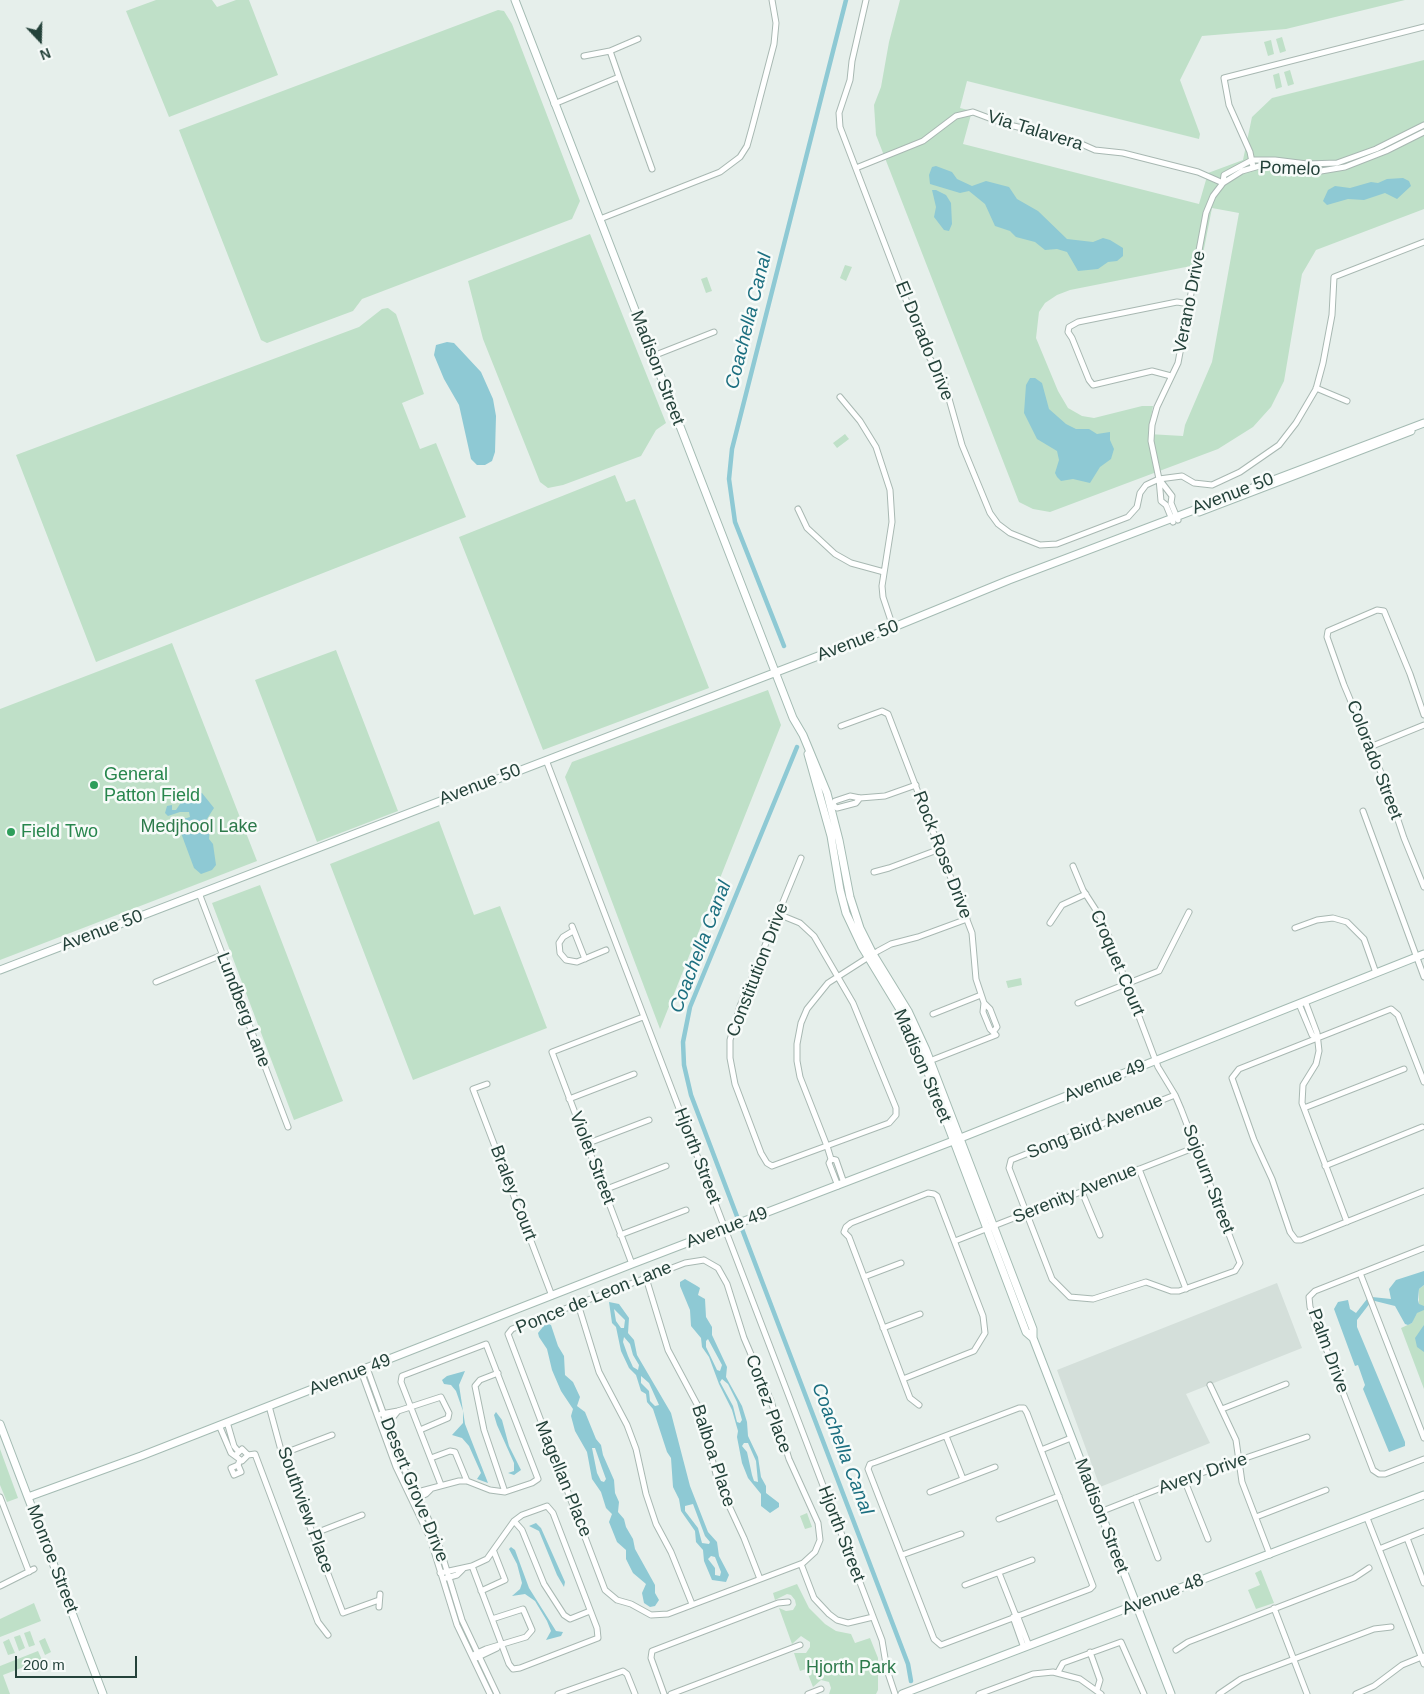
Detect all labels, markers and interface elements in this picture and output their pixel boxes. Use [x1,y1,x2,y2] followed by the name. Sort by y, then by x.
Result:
[15,15,65,65] north arrow
[38,45,53,63] text: N
[985,106,1085,156] street label: Via Talavera
[1259,157,1321,181] street label: Pomelo
[1169,249,1211,355] street label: Verano Drive
[721,251,777,391] water label: Coachella Canal
[890,278,958,404] street label: El Dorado Drive
[625,308,689,428] street label: Madison Street
[1189,469,1277,519] street label: Avenue 50
[814,616,902,666] street label: Avenue 50
[1341,697,1407,823] street label: Colorado Street
[436,760,524,810] street label: Avenue 50
[104,764,200,806] place label: General Patton Field
[88,779,100,791] marker: General Patton Field
[908,788,976,922] street label: Rock Rose Drive
[140,816,258,838] park label: Medjhool Lake
[21,821,98,843] place label: Field Two
[5,826,17,838] marker: Field Two
[665,878,737,1016] water label: Coachella Canal
[722,900,794,1040] street label: Constitution Drive
[58,906,146,956] street label: Avenue 50
[1085,907,1149,1019] street label: Croquet Court
[211,950,275,1070] street label: Lundberg Lane
[888,1006,956,1126] street label: Madison Street
[1061,1055,1149,1107] street label: Avenue 49
[1024,1090,1166,1164] street label: Song Bird Avenue
[669,1105,725,1207] street label: Hjorth Street
[564,1109,620,1207] street label: Violet Street
[1177,1121,1239,1237] street label: Sojourn Street
[485,1142,541,1244] street label: Braley Court
[1010,1159,1140,1229] street label: Serenity Avenue
[683,1203,771,1253] street label: Avenue 49
[513,1257,675,1339] street label: Ponce de Leon Lane
[1303,1306,1353,1396] street label: Palm Drive
[306,1350,394,1400] street label: Avenue 49
[740,1352,796,1456] street label: Cortez Place
[806,1380,878,1518] water label: Coachella Canal
[686,1402,740,1510] street label: Balboa Place
[375,1415,453,1565] street label: Desert Grove Drive
[530,1418,596,1540] street label: Magellan Place
[272,1444,338,1576] street label: Southview Place
[1156,1449,1250,1499] street label: Avery Drive
[1069,1456,1133,1576] street label: Madison Street
[813,1483,869,1585] street label: Hjorth Street
[21,1502,83,1616] street label: Monroe Street
[1119,1570,1207,1620] street label: Avenue 48
[18,1646,140,1678] scale bar
[23,1656,65,1673] text: 200 m
[806,1657,896,1679] park label: Hjorth Park

